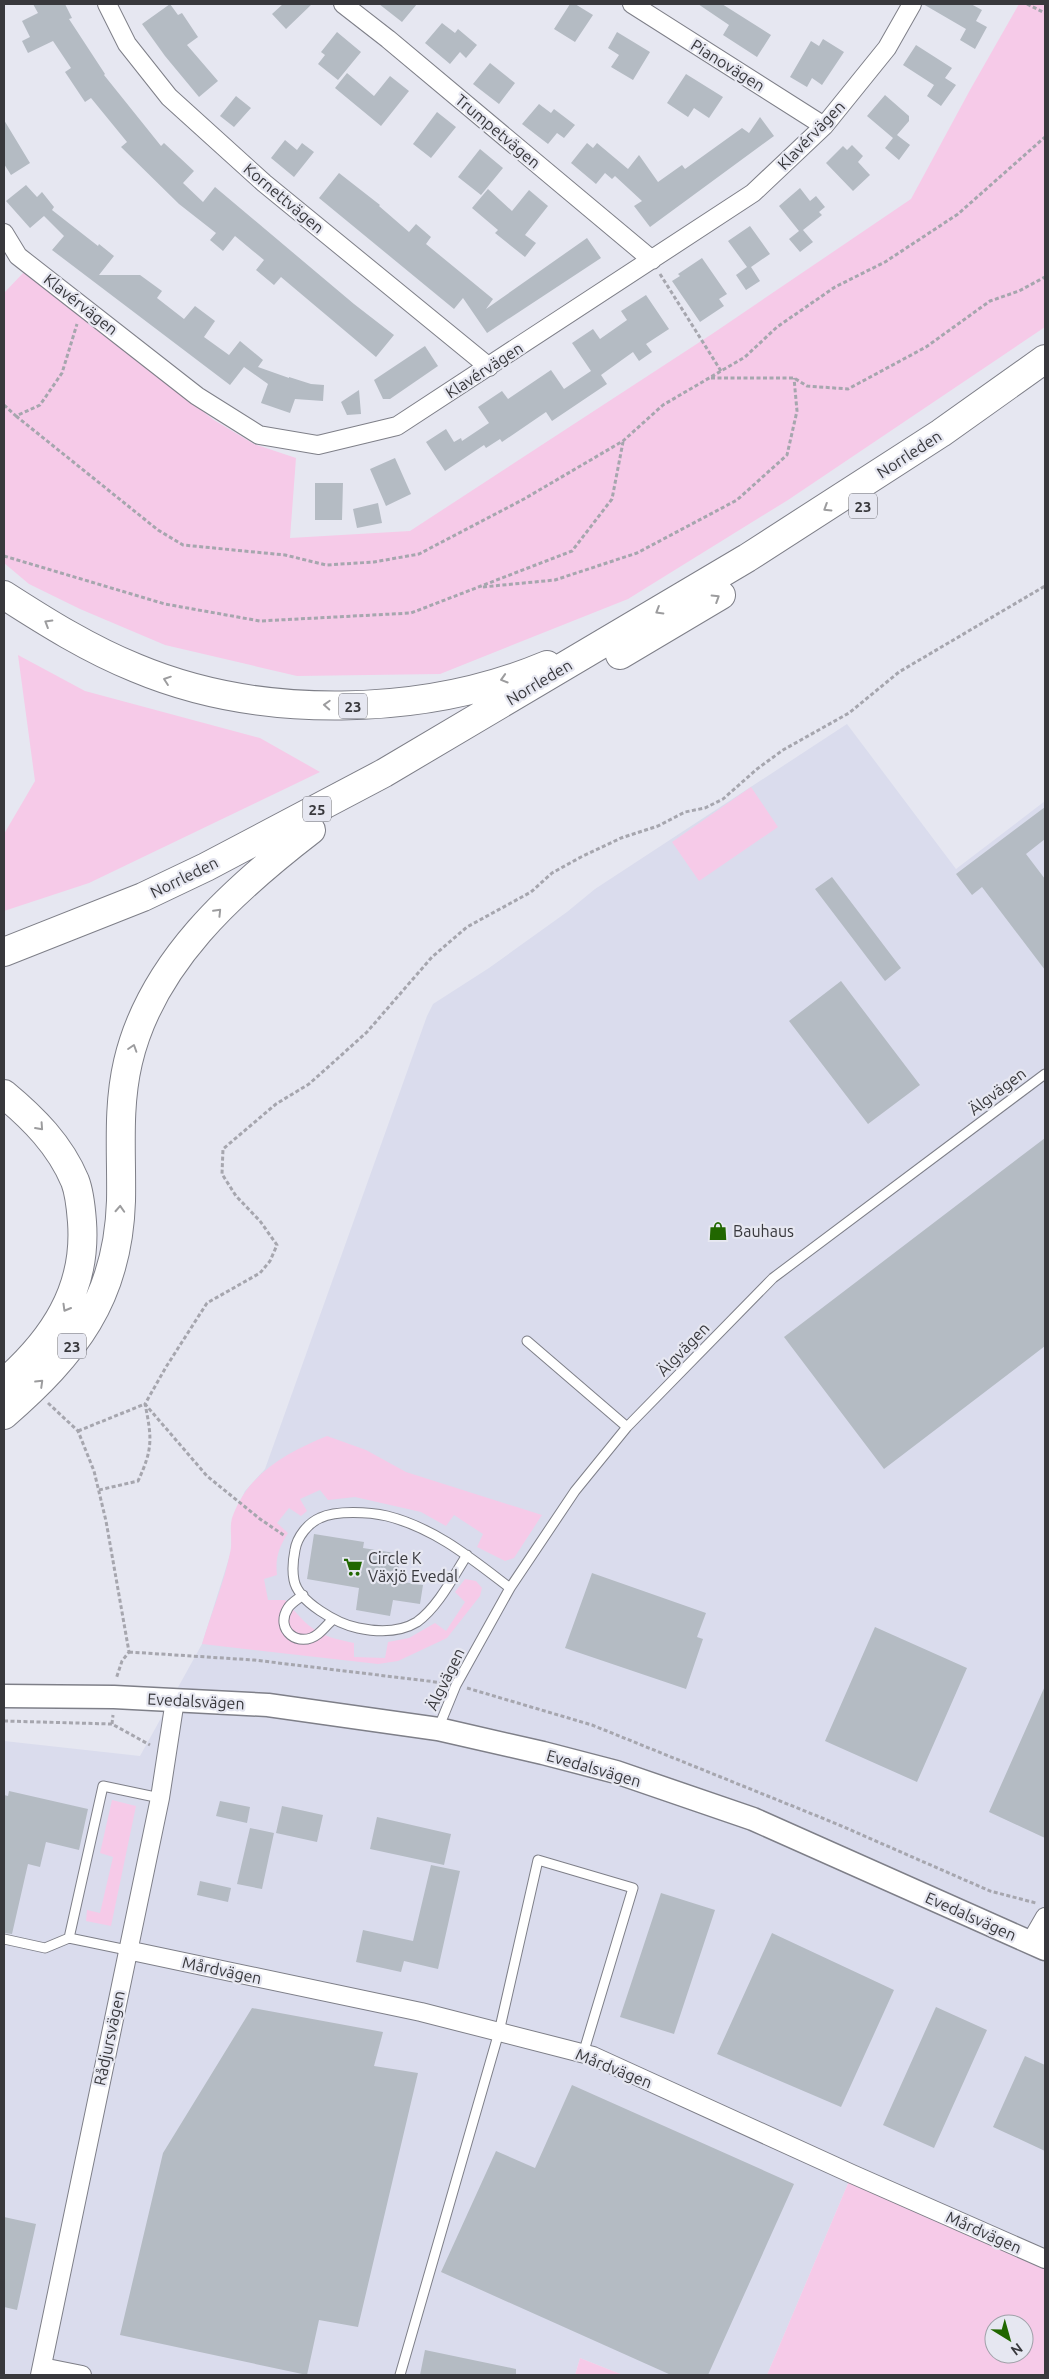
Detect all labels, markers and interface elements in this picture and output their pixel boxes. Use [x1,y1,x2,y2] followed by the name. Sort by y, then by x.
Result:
[688,35,768,95] street label: Pianovägen
[452,90,544,172] street label: Trumpetvägen
[774,97,848,173] street label: Klavérvägen
[240,159,328,237] street label: Kornettvägen
[41,270,121,338] street label: Klavérvägen
[442,338,526,402] street label: Klavérvägen
[873,427,945,481] street label: Norrleden
[849,494,877,518] road number: 23
[823,501,832,511] one-way arrow
[711,595,720,605] one-way arrow
[655,604,664,614] one-way arrow
[44,619,53,629] one-way arrow
[503,655,575,709] street label: Norrleden
[500,673,509,683] one-way arrow
[163,675,172,685] one-way arrow
[339,694,367,718] road number: 23
[323,700,331,711] one-way arrow
[303,796,331,822] road number: 25
[147,853,221,901] street label: Norrleden
[212,909,221,918] one-way arrow
[127,1045,137,1053] one-way arrow
[965,1064,1029,1118] street label: Älgvägen
[34,1121,43,1130] one-way arrow
[115,1205,126,1213] one-way arrow
[707,1220,729,1242] shop icon: Bauhaus
[733,1222,794,1240] place label: Bauhaus
[62,1303,72,1312] one-way arrow
[653,1319,713,1379] street label: Älgvägen
[58,1334,86,1358] road number: 23
[34,1380,43,1389] one-way arrow
[368,1549,458,1585] place label: Circle K Växjö Evedal
[342,1556,364,1578] supermarket icon: Circle K Växjö Evedal
[422,1645,468,1713] street label: Älgvägen
[147,1689,245,1713] street label: Evedalsvägen
[545,1746,643,1790] street label: Evedalsvägen
[923,1888,1019,1944] street label: Evedalsvägen
[181,1953,263,1987] street label: Mårdvägen
[90,1989,128,2087] street label: Rådjursvägen
[573,2045,655,2091] street label: Mårdvägen
[943,2207,1025,2257] street label: Mårdvägen
[984,2314,1034,2364] north arrow
[1008,2340,1026,2359] text: N

